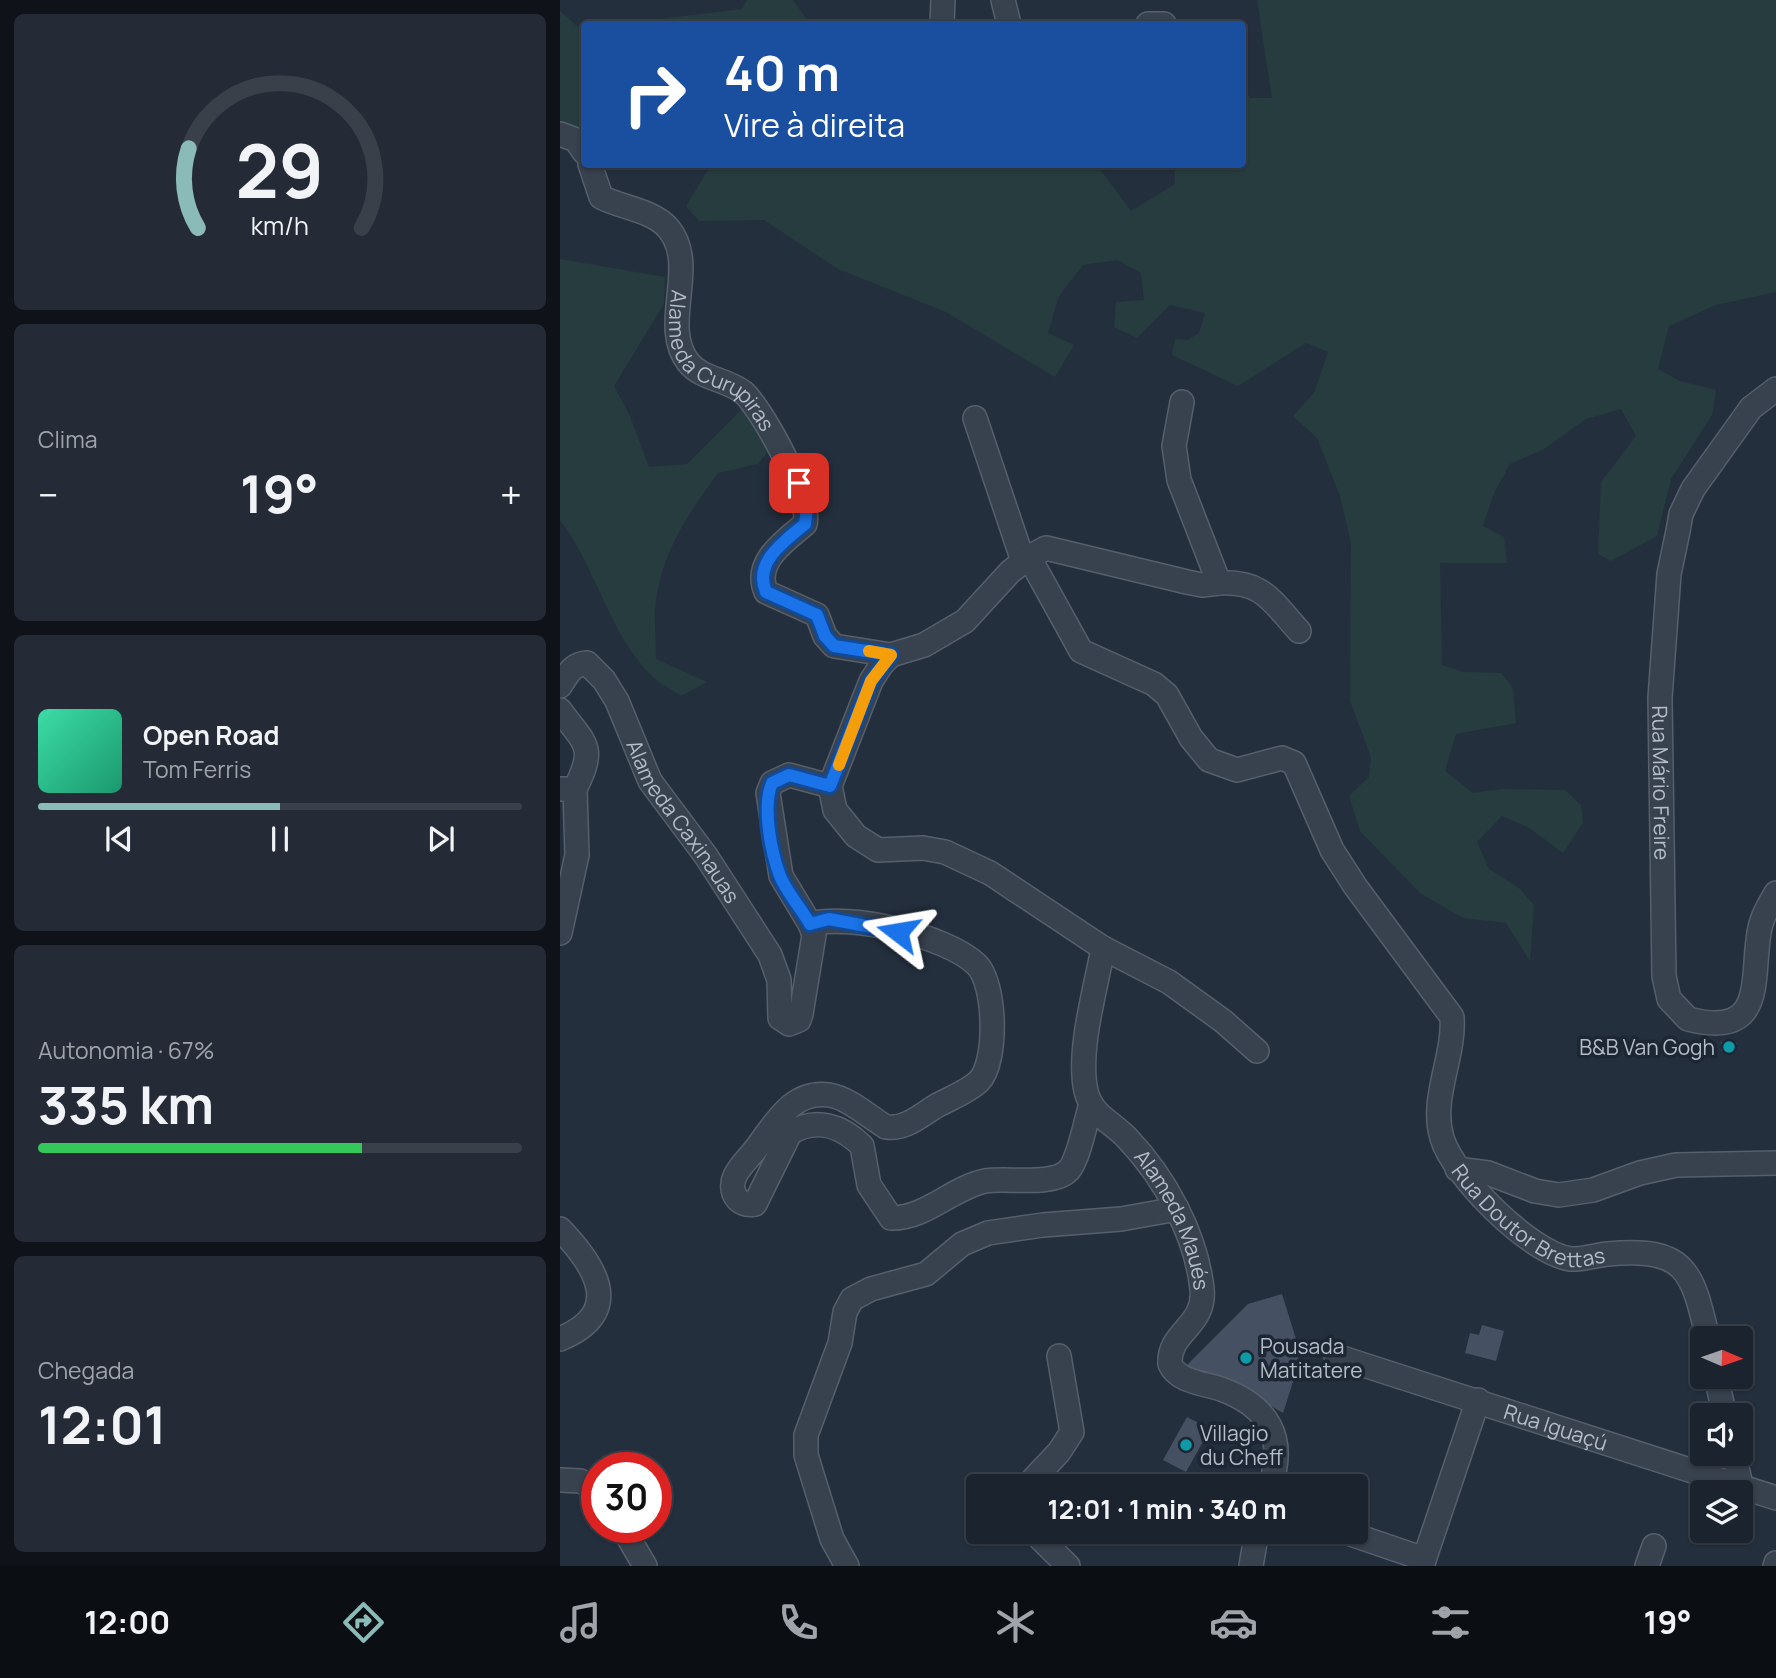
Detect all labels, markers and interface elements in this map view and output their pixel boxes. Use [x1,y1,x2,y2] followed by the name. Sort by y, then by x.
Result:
[724,39,840,106] text: 40 m
[609,49,700,140] icon: right
[724,103,905,147] text: Vire à direita
[236,121,324,221] text: 29
[251,208,309,243] text: km/h
[663,289,781,436] street label: Alameda Curupiras
[38,423,97,455] text: Clima
[769,453,829,513] pin
[240,458,319,529] text: 19°
[780,464,818,502] icon: arrive
[38,468,59,520] text: −
[500,468,522,520] text: +
[1646,705,1676,860] street label: Rua Mário Freire
[143,717,279,753] text: Open Road
[620,735,747,908] street label: Alameda Caxinauas
[143,753,251,785] text: Tom Ferris
[100,820,138,858] icon: previous
[261,820,299,858] icon: pause
[422,820,460,858] icon: next
[861,895,935,969] position arrow
[1579,1033,1715,1061] place label: B&B Van Gogh
[38,1034,214,1066] text: Autonomia · 67%
[1721,1039,1737,1055] marker: B&B Van Gogh
[38,1069,214,1140] text: 335 km
[1129,1143,1216,1292] street label: Alameda Maués
[1446,1158,1607,1273] street label: Rua Doutor Brettas
[1690,1326,1754,1390] north arrow
[1690,1326,1753,1543] map controls
[1260,1332,1363,1384] place label: Pousada Matitatere
[1238,1350,1254,1366] marker: Pousada Matitatere
[38,1354,134,1386] text: Chegada
[38,1389,167,1460] text: 12:01
[1501,1397,1611,1457] street label: Rua Iguaçú
[1690,1403,1753,1466] button: sound
[1200,1419,1283,1471] place label: Villagio du Cheff
[1178,1437,1194,1453] marker: Villagio du Cheff
[581,1452,672,1543] speed limit sign: 30
[1690,1480,1753,1543] button: layers
[1047,1491,1287,1527] text: 12:01 · 1 min · 340 m
[339,1598,388,1647] icon: directions
[556,1598,605,1647] icon: music
[774,1598,823,1647] icon: phone
[991,1598,1040,1647] icon: climate
[1209,1598,1258,1647] icon: car
[1426,1598,1475,1647] icon: filters
[84,1600,170,1644] text: 12:00
[1643,1600,1692,1644] text: 19°

